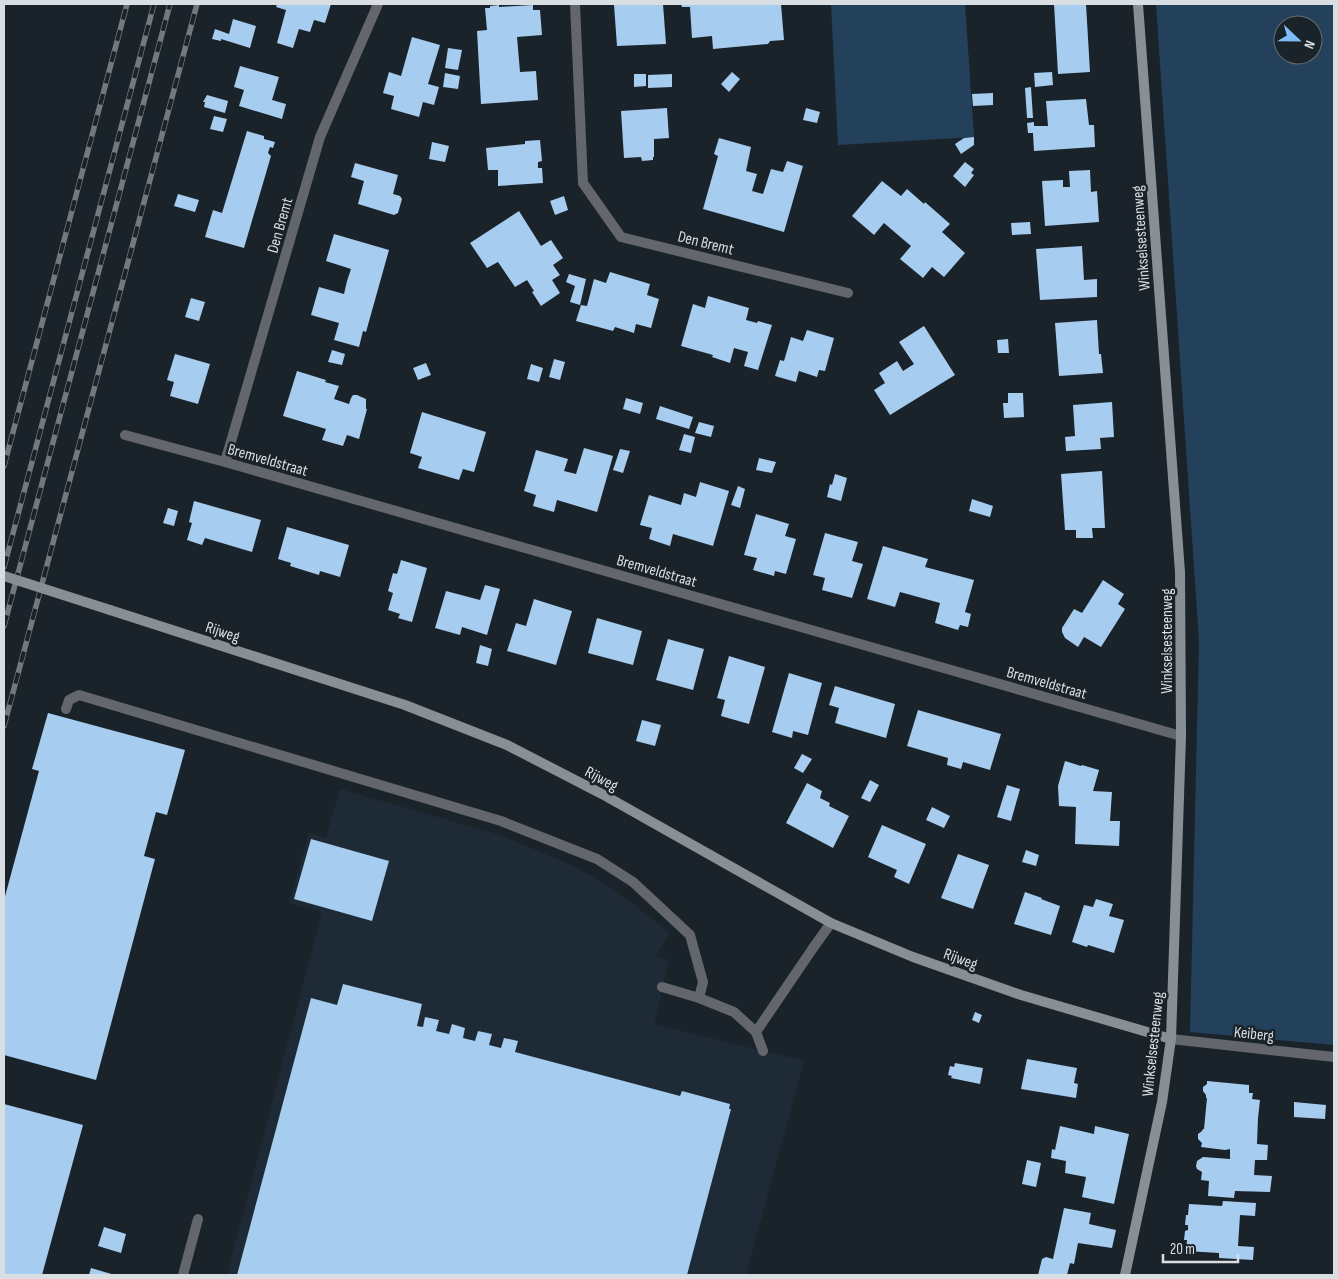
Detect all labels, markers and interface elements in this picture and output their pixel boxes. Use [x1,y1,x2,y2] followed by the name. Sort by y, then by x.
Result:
[1273,15,1323,65] north arrow
[1300,38,1319,51] text: N
[1128,185,1155,291] street label: Winkselsesteenweg
[263,195,297,255] street label: Den Bremt
[676,227,736,260] street label: Den Bremt
[225,440,310,481] street label: Bremveldstraat
[614,551,699,592] street label: Bremveldstraat
[1158,588,1177,694] street label: Winkselsesteenweg
[203,618,242,647] street label: Rijweg
[1004,663,1089,704] street label: Bremveldstraat
[581,763,621,796] street label: Rijweg
[941,945,980,974] street label: Rijweg
[1139,991,1168,1098] street label: Winkselsesteenweg
[1233,1023,1275,1046] street label: Keiberg
[1163,1232,1238,1264] scale bar
[1170,1240,1195,1259] text: 20 m

